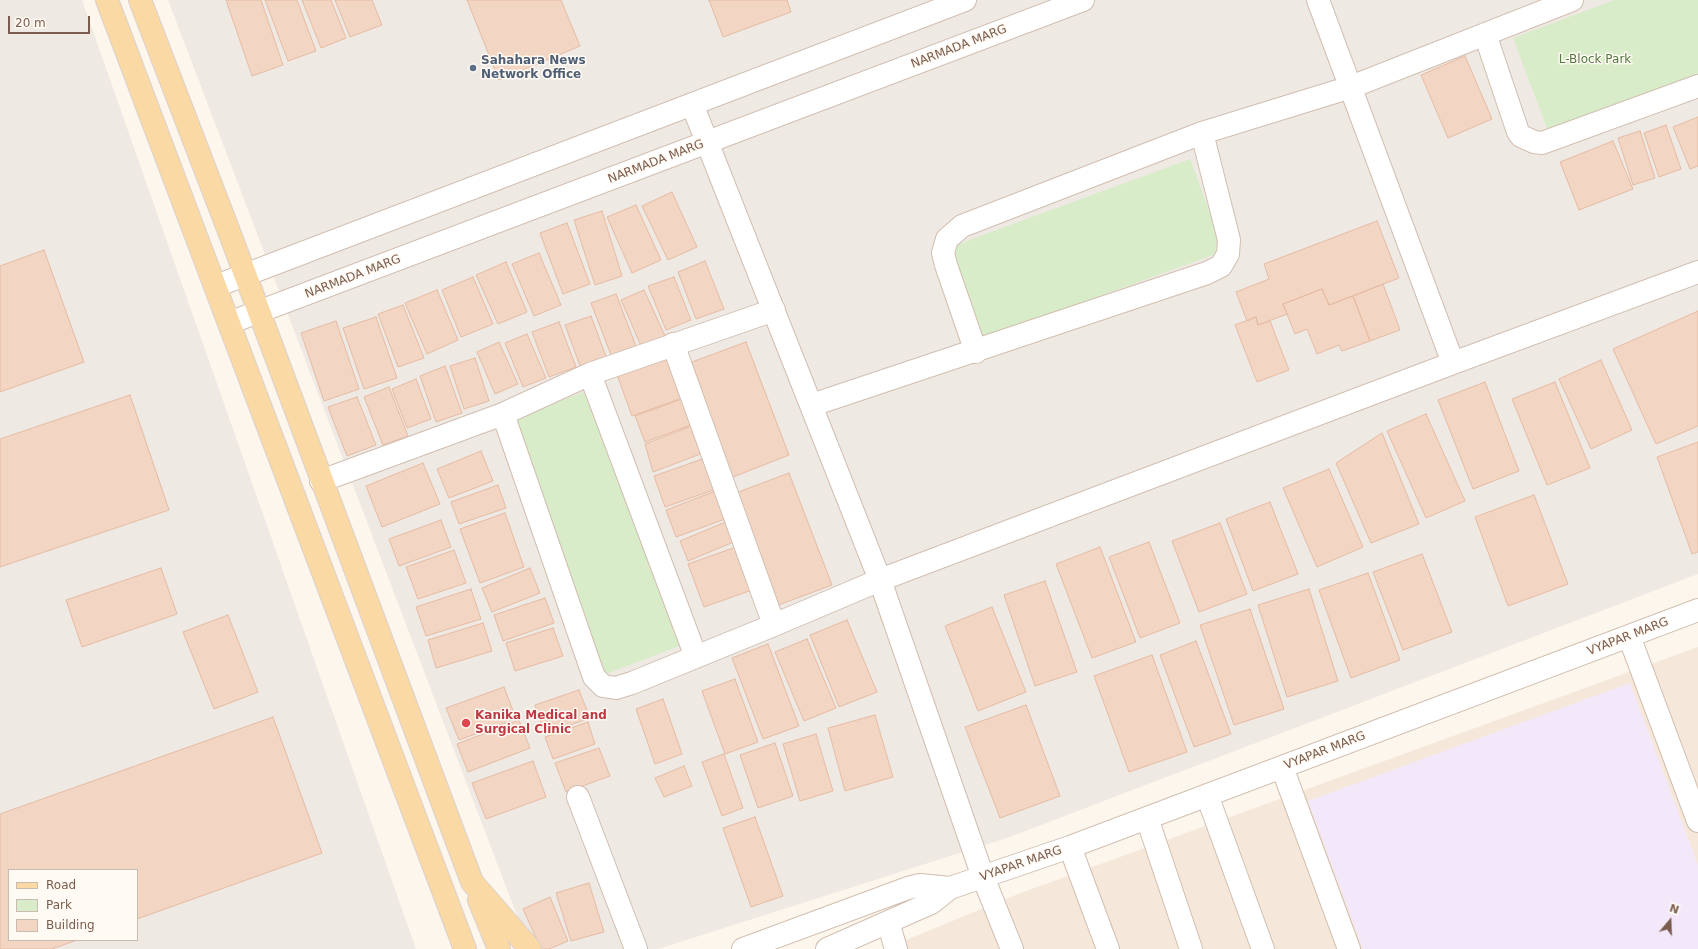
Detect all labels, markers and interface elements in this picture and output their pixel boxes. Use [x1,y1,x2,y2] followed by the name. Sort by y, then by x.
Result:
[10,8,92,34] scale bar
[15,16,46,30] text: 20 m
[909,22,1009,72] street label: NARMADA MARG
[1559,53,1631,67] park label: L-Block Park
[481,54,586,82] place label: Sahahara News Network Office
[468,63,478,73] marker: Sahahara News Network Office
[606,137,706,187] street label: NARMADA MARG
[303,252,403,302] street label: NARMADA MARG
[1585,615,1671,659] street label: VYAPAR MARG
[475,709,607,737] place label: Kanika Medical and Surgical Clinic
[460,717,472,729] marker: Kanika Medical and Surgical Clinic
[1282,729,1368,773] street label: VYAPAR MARG
[978,843,1064,885] street label: VYAPAR MARG
[8,869,138,941] legend
[46,878,76,892] text: Road
[46,898,72,912] text: Park
[1650,901,1690,941] north arrow
[1668,902,1681,917] text: N
[46,918,95,932] text: Building

